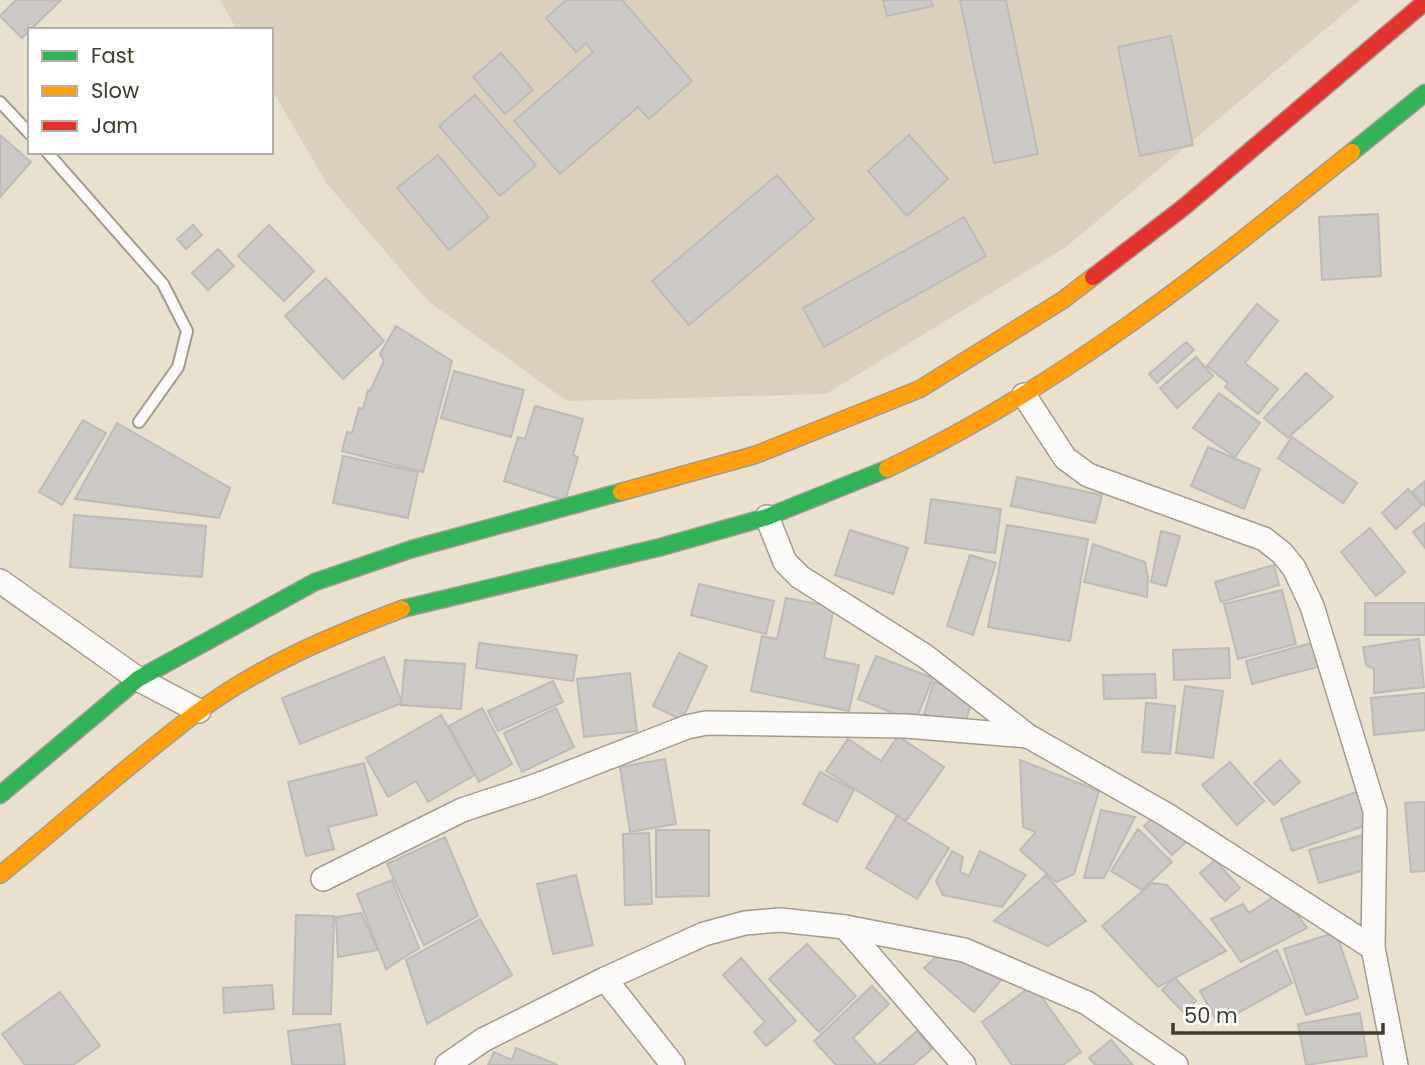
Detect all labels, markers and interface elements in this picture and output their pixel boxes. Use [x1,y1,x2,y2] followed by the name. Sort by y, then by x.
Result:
[28,28,273,154] legend
[91,41,134,70] text: Fast
[91,76,139,105] text: Slow
[91,111,138,140] text: Jam
[1173,992,1383,1036] scale bar
[1184,1001,1238,1030] text: 50 m

